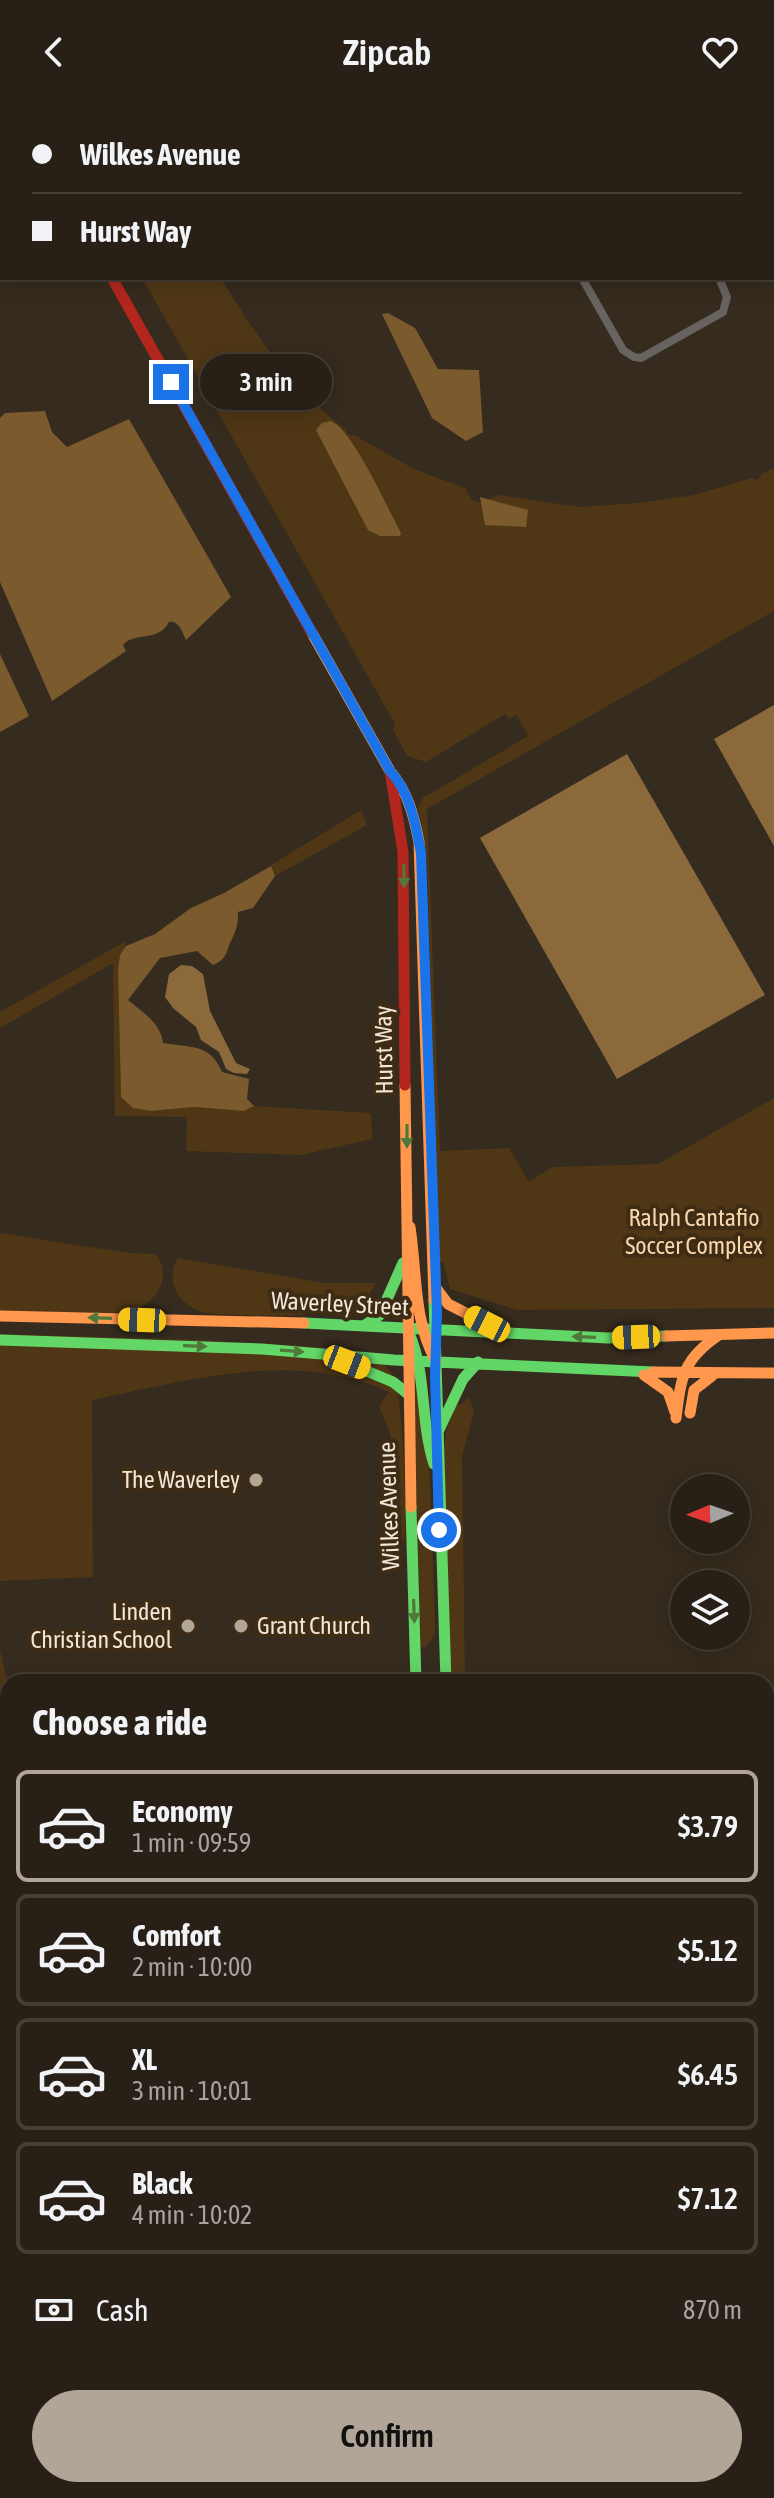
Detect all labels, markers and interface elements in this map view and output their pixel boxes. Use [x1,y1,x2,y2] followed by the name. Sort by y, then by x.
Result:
[32,30,76,74] icon: back
[698,30,742,74] icon: heart
[343,31,431,73] text: Zipcab
[80,137,241,171] text: Wilkes Avenue
[80,214,191,248] text: Hurst Way
[199,354,331,410] callout: 3 min
[153,364,189,400] route end
[239,367,293,397] text: 3 min
[398,864,410,889] one-way arrow
[369,1005,398,1095] street label: Hurst Way
[401,1124,413,1149] one-way arrow
[625,1204,763,1259] park label: Ralph Cantafio Soccer Complex
[270,1286,410,1321] street label: Waverley Street
[460,1302,514,1346] car
[118,1307,166,1333] car
[87,1312,112,1325] one-way arrow
[612,1324,660,1350] car
[571,1330,596,1343] one-way arrow
[183,1340,208,1353] one-way arrow
[320,1342,374,1382] car
[280,1345,305,1358] one-way arrow
[373,1441,404,1571] street label: Wilkes Avenue
[122,1466,240,1493] place label: The Waverley
[247,1471,265,1489] marker: The Waverley
[670,1474,750,1554] north arrow
[670,1474,750,1650] map controls
[421,1512,457,1548] route start
[670,1570,750,1650] button: layers
[30,1598,173,1653] place label: Linden Christian School
[407,1599,420,1624] one-way arrow
[257,1612,371,1639] place label: Grant Church
[179,1617,197,1635] marker: Linden Christian School
[232,1617,250,1635] marker: Grant Church
[32,1701,207,1743] text: Choose a ride
[36,1790,108,1862] icon: car
[132,1794,233,1828] text: Economy
[678,1809,738,1843] text: $3.79
[132,1828,251,1858] text: 1 min · 09:59
[36,1914,108,1986] icon: car
[132,1918,221,1952] text: Comfort
[678,1933,738,1967] text: $5.12
[132,1952,252,1982] text: 2 min · 10:00
[36,2038,108,2110] icon: car
[132,2042,157,2076] text: XL
[678,2057,738,2091] text: $6.45
[132,2076,252,2106] text: 3 min · 10:01
[36,2162,108,2234] icon: car
[132,2166,192,2200] text: Black
[678,2181,738,2215] text: $7.12
[132,2200,252,2230] text: 4 min · 10:02
[32,2288,76,2332] icon: cash
[96,2293,149,2327] text: Cash
[683,2295,742,2325] text: 870 m
[32,2390,742,2482] button: Confirm

